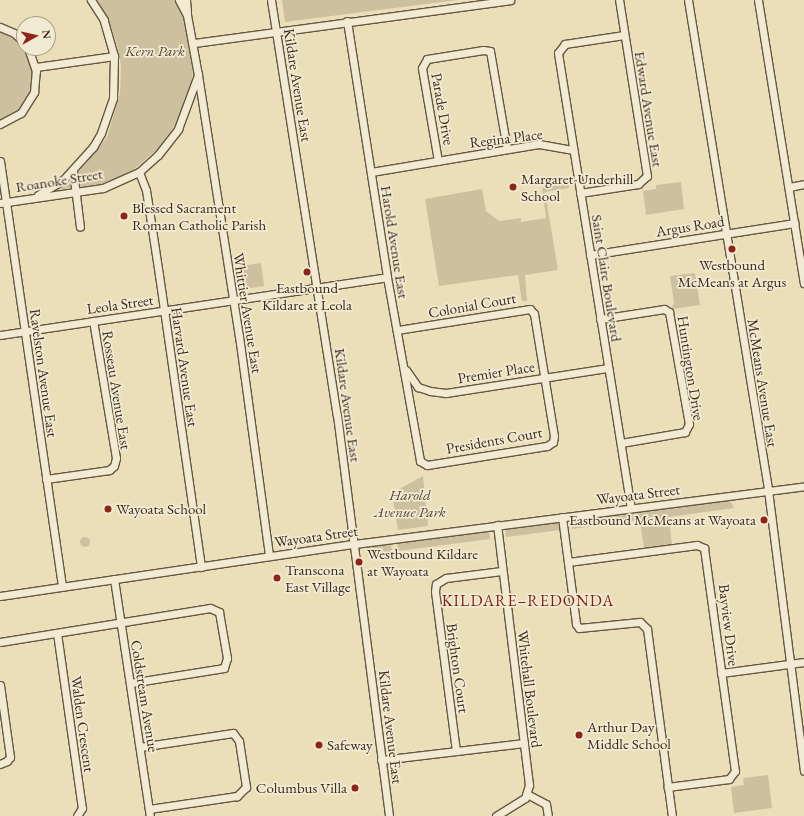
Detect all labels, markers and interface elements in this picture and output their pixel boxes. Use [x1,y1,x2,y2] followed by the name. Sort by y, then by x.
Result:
[16,16,56,56] north arrow
[280,27,316,143] street label: Kildare Avenue East
[39,29,54,40] text: N
[125,42,185,60] park label: Kern Park
[631,50,667,168] street label: Edward Avenue East
[428,71,458,147] street label: Parade Drive
[469,125,543,151] street label: Regina Place
[14,164,104,196] street label: Roanoke Street
[521,169,633,204] place label: Margaret-Underhill School
[508,182,518,192] marker: Margaret-Underhill School
[377,184,413,300] street label: Harold Avenue East
[132,198,266,233] place label: Blessed Sacrament Roman Catholic Parish
[119,211,129,221] marker: Blessed Sacrament Roman Catholic Parish
[654,212,726,240] street label: Argus Road
[588,213,626,343] street label: Saint Claire Boulevard
[727,244,737,254] marker: Westbound McMeans at Argus
[230,251,266,375] street label: Whittier Avenue East
[678,255,786,290] place label: Westbound McMeans at Argus
[302,267,312,277] marker: Eastbound Kildare at Leola
[262,278,352,313] place label: Eastbound Kildare at Leola
[427,288,517,322] street label: Colonial Court
[85,290,155,318] street label: Leola Street
[168,306,202,428] street label: Harvard Avenue East
[26,308,62,438] street label: Ravelston Avenue East
[674,314,708,422] street label: Huntington Drive
[744,317,782,449] street label: McMeans Avenue East
[99,329,135,451] street label: Rosseau Avenue East
[331,347,365,463] street label: Kildare Avenue East
[456,357,536,387] street label: Premier Place
[445,423,543,457] street label: Presidents Court
[595,480,681,508] street label: Wayoata Street
[374,485,446,520] park label: Harold Avenue Park
[116,500,206,518] place label: Wayoata School
[103,504,113,514] marker: Wayoata School
[569,511,756,529] place label: Eastbound McMeans at Wayoata
[759,515,769,525] marker: Eastbound McMeans at Wayoata
[273,521,359,551] street label: Wayoata Street
[367,544,478,579] place label: Westbound Kildare at Wayoata
[354,557,364,567] marker: Westbound Kildare at Wayoata
[285,560,351,595] place label: Transcona East Village
[272,573,282,583] marker: Transcona East Village
[715,583,743,667] street label: Bayview Drive
[442,591,614,611] district label: KILDARE–REDONDA
[443,622,473,714] street label: Brighton Court
[514,629,546,749] street label: Whitehall Boulevard
[127,639,163,753] street label: Coldstream Avenue
[375,669,407,785] street label: Kildare Avenue East
[67,675,99,773] street label: Walden Crescent
[587,717,671,752] place label: Arthur Day Middle School
[574,730,584,740] marker: Arthur Day Middle School
[327,736,373,754] place label: Safeway
[314,740,324,750] marker: Safeway
[256,779,347,797] place label: Columbus Villa
[350,783,360,793] marker: Columbus Villa

